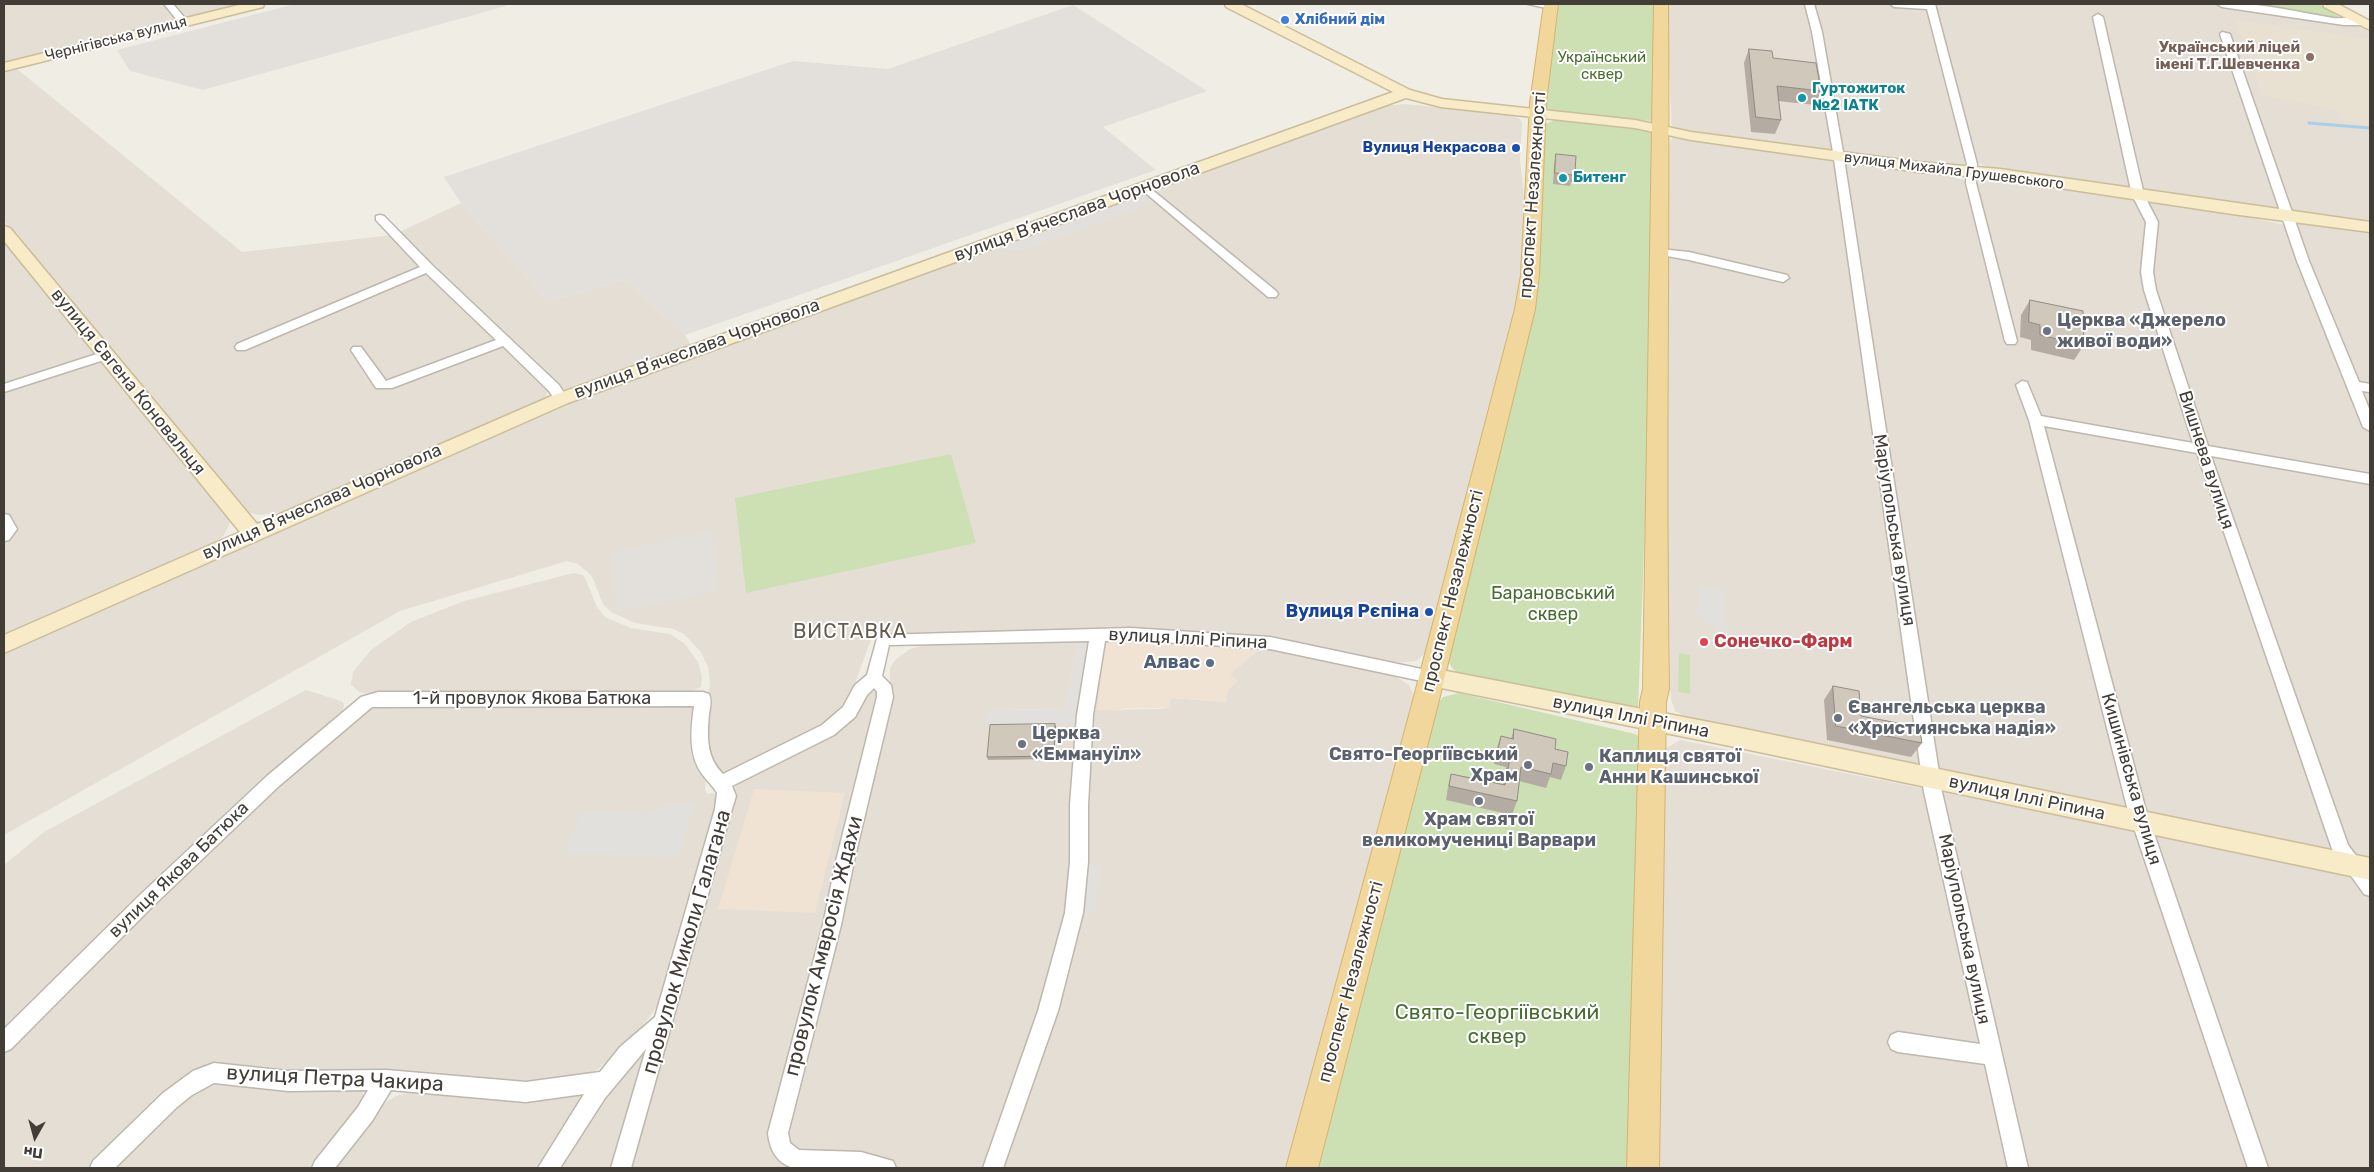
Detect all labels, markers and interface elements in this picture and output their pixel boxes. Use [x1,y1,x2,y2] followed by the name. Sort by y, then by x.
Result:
[1295,11,1385,29] place label: Хлібний дім
[43,13,189,65] street label: Чернігівська вулиця
[1279,14,1291,26] marker: Хлібний дім
[2156,39,2300,74] place label: Український ліцей імені Т.Г.Шевченка
[1558,49,1646,84] park label: Український сквер
[2304,51,2316,63] marker: Український ліцей імені Т.Г.Шевченка
[1812,80,1905,115] place label: Гуртожиток №2 ІАТК
[1515,91,1551,299] street label: проспект Незалежності
[1796,92,1808,104] marker: Гуртожиток №2 ІАТК
[1363,139,1506,157] place label: Вулиця Некрасова
[1510,142,1522,154] marker: Вулиця Некрасова
[1843,149,2065,193] street label: вулиця Михайла Грушевського
[951,157,1203,267] street label: вулиця Вʼячеслава Чорновола
[1573,169,1626,187] place label: Битенг
[1557,172,1569,184] marker: Битенг
[46,284,210,480] street label: вулиця Євгена Коновальця
[571,294,823,404] street label: вулиця Вʼячеслава Чорновола
[2057,310,2226,352] place label: Церква «Джерело живої води»
[2041,325,2053,337] marker: Церква «Джерело живої води»
[2173,388,2239,532] street label: Вишнева вулиця
[1868,432,1920,628] street label: Маріупольська вулиця
[199,439,445,565] street label: вулиця Вʼячеслава Чорновола
[1417,488,1489,694] street label: проспект Незалежності
[1491,583,1615,626] park label: Барановський сквер
[1286,601,1419,623] place label: Вулиця Рєпіна
[1423,606,1435,618] marker: Вулиця Рєпіна
[792,620,908,644] district label: ВИСТАВКА
[1108,624,1268,654] street label: вулиця Іллі Ріпина
[1714,631,1853,653] place label: Сонечко-Фарм
[1698,636,1710,648] marker: Сонечко-Фарм
[1144,652,1200,674] place label: Алвас
[1204,657,1216,669] marker: Алвас
[413,688,651,710] street label: 1-й провулок Якова Батюка
[1551,691,1711,743] street label: вулиця Іллі Ріпина
[2096,691,2166,867] street label: Кишинівська вулиця
[1848,697,2056,740] place label: Євангельська церква «Християнська надія»
[1832,712,1844,724] marker: Євангельська церква «Християнська надія»
[1032,723,1141,766] place label: Церква «Еммануїл»
[1016,738,1028,750] marker: Церква «Еммануїл»
[1329,744,1518,786] place label: Свято-Георгіївський Храм
[1599,746,1759,789] place label: Каплиця cвятої Анни Кашинської
[1522,759,1534,771] marker: Свято-Георгіївський Храм
[1583,761,1595,773] marker: Каплиця cвятої Анни Кашинської
[1947,771,2107,825] street label: вулиця Іллі Ріпина
[1473,795,1485,807] marker: Храм святої великомучениці Варвари
[104,797,254,943] street label: вулиця Якова Батюка
[637,807,737,1077] street label: провулок Миколи Галагана
[1362,809,1596,852] place label: Храм святої великомучениці Варвари
[779,813,869,1079] street label: провулок Амвросія Ждахи
[1933,832,1995,1026] street label: Маріупольська вулиця
[1314,879,1388,1085] street label: проспект Незалежності
[1395,1000,1599,1050] park label: Свято-Георгіївський сквер
[226,1061,444,1097] street label: вулиця Петра Чакира
[10,1112,60,1162] north arrow
[22,1143,44,1162] text: Пн

